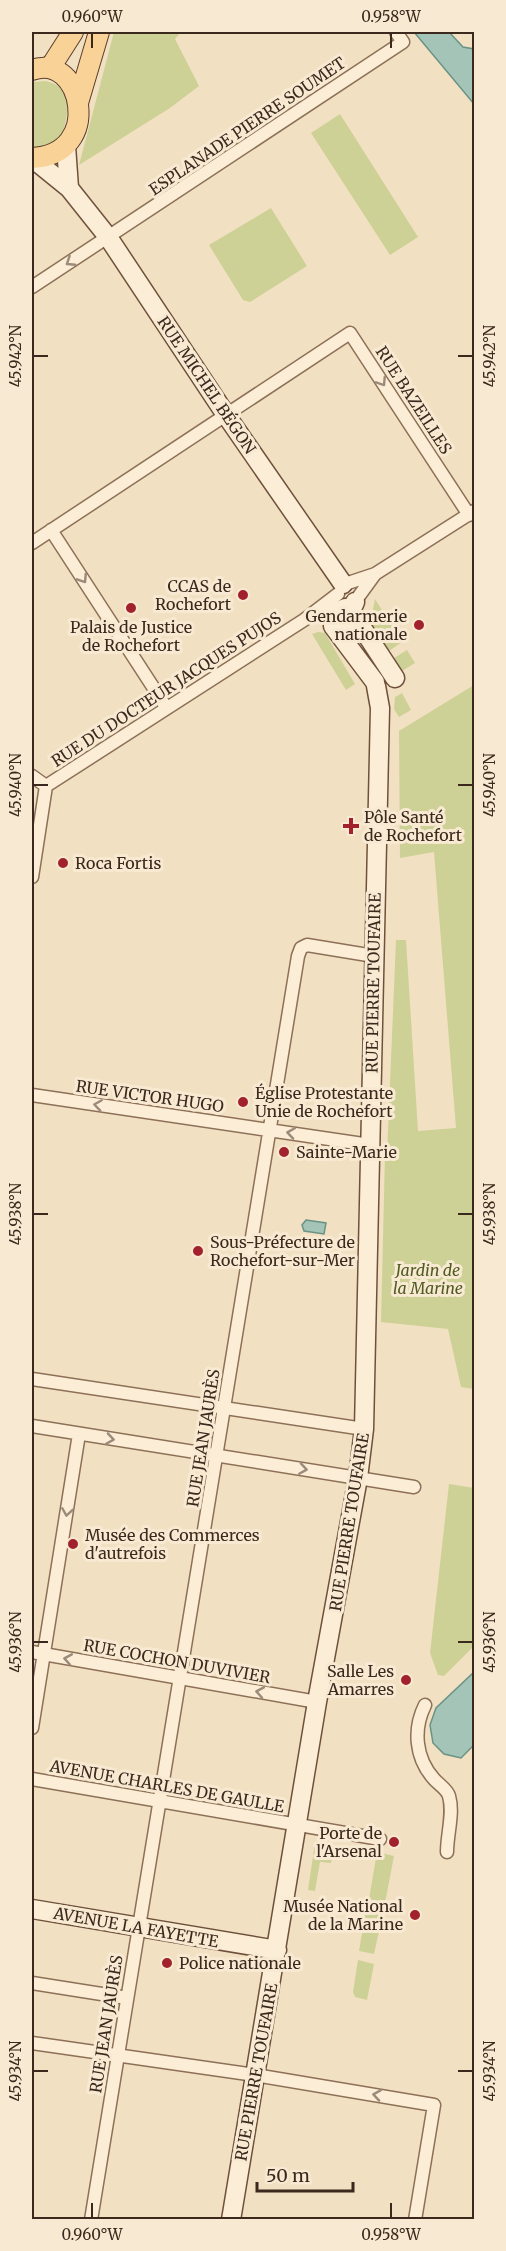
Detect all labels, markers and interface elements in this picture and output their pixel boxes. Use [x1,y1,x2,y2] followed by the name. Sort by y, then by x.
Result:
[61,7,124,26] text: 0.960°W
[361,7,422,26] text: 0.958°W
[145,53,349,199] street label: ESPLANADE PIERRE SOUMET
[66,255,77,266] one-way arrow
[154,312,261,458] street label: RUE MICHEL BÉGON
[6,324,25,387] text: 45.942°N
[480,324,499,387] text: 45.942°N
[372,342,456,458] street label: RUE BAZEILLES
[375,376,387,386] one-way arrow
[76,573,87,584] one-way arrow
[155,576,232,614] place label: CCAS de Rochefort
[236,588,250,602] marker: CCAS de Rochefort
[124,601,138,615] marker: Palais de Justice de Rochefort
[306,606,407,644] place label: Gendarmerie nationale
[47,607,285,771] street label: RUE DU DOCTEUR JACQUES PUJOS
[70,617,192,655] place label: Palais de Justice de Rochefort
[412,618,426,632] marker: Gendarmerie nationale
[6,753,25,817] text: 45.940°N
[480,753,499,817] text: 45.940°N
[364,807,463,845] place label: Pôle Santé de Rochefort
[342,817,360,835] marker: Pôle Santé de Rochefort
[75,853,161,873] place label: Roca Fortis
[56,856,70,870] marker: Roca Fortis
[361,892,385,1073] street label: RUE PIERRE TOUFAIRE
[75,1076,226,1116] street label: RUE VICTOR HUGO
[255,1083,393,1121] place label: Église Protestante Unie de Rochefort
[236,1095,250,1109] marker: Église Protestante Unie de Rochefort
[94,1099,103,1111] one-way arrow
[286,1128,296,1140] one-way arrow
[296,1142,397,1162] place label: Sainte-Marie
[277,1145,291,1159] marker: Sainte-Marie
[6,1182,25,1245] text: 45.938°N
[480,1182,499,1245] text: 45.938°N
[210,1232,355,1270] place label: Sous-Préfecture de Rochefort-sur-Mer
[191,1244,205,1258] marker: Sous-Préfecture de Rochefort-sur-Mer
[393,1260,463,1298] park label: Jardin de la Marine
[182,1368,224,1508] street label: RUE JEAN JAURÈS
[325,1431,373,1613] street label: RUE PIERRE TOUFAIRE
[105,1432,115,1444] one-way arrow
[298,1462,307,1474] one-way arrow
[61,1507,73,1517] one-way arrow
[85,1525,260,1563] place label: Musée des Commerces d'autrefois
[66,1537,80,1551] marker: Musée des Commerces d'autrefois
[6,1611,25,1673] text: 45.936°N
[480,1611,499,1673] text: 45.936°N
[82,1635,273,1687] street label: RUE COCHON DUVIVIER
[63,1653,72,1665] one-way arrow
[327,1661,394,1699] place label: Salle Les Amarres
[399,1673,413,1687] marker: Salle Les Amarres
[255,1686,264,1698] one-way arrow
[47,1755,287,1817] street label: AVENUE CHARLES DE GAULLE
[316,1823,382,1861] place label: Porte de l'Arsenal
[387,1835,401,1849] marker: Porte de l'Arsenal
[283,1896,403,1934] place label: Musée National de la Marine
[51,1902,221,1951] street label: AVENUE LA FAYETTE
[408,1908,422,1922] marker: Musée National de la Marine
[179,1953,301,1973] place label: Police nationale
[85,1954,127,2094] street label: RUE JEAN JAURÈS
[160,1956,174,1970] marker: Police nationale
[230,1981,282,2163] street label: RUE PIERRE TOUFAIRE
[6,2040,25,2101] text: 45.934°N
[480,2040,499,2101] text: 45.934°N
[372,2090,381,2102] one-way arrow
[257,2155,353,2193] scale bar
[266,2164,310,2187] text: 50 m
[61,2225,124,2244] text: 0.960°W
[361,2225,422,2244] text: 0.958°W

